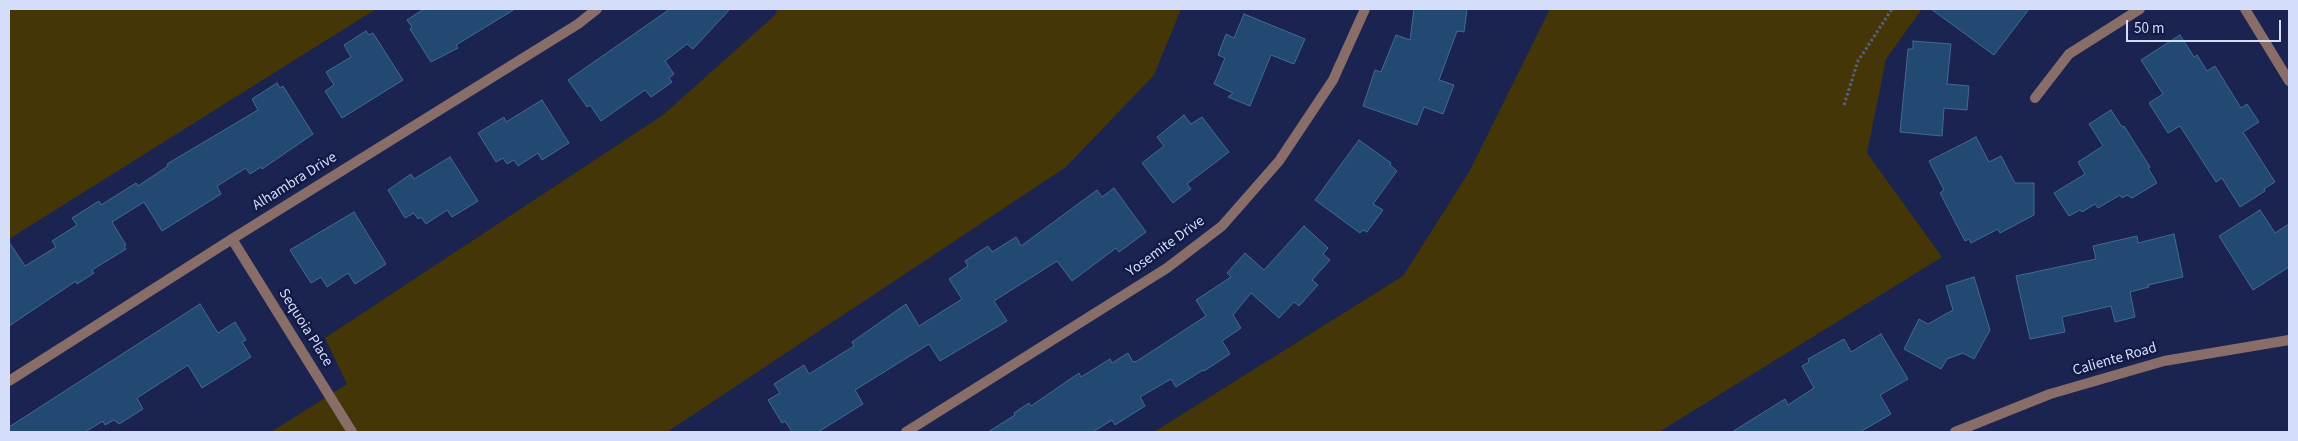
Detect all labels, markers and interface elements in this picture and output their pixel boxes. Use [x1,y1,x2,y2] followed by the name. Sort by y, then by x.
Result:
[2128,10,2283,42] scale bar
[2134,18,2164,39] text: 50 m
[249,149,341,215] street label: Alhambra Drive
[1123,213,1209,281] street label: Yosemite Drive
[274,286,336,370] street label: Sequoia Place
[2071,339,2159,381] street label: Caliente Road

